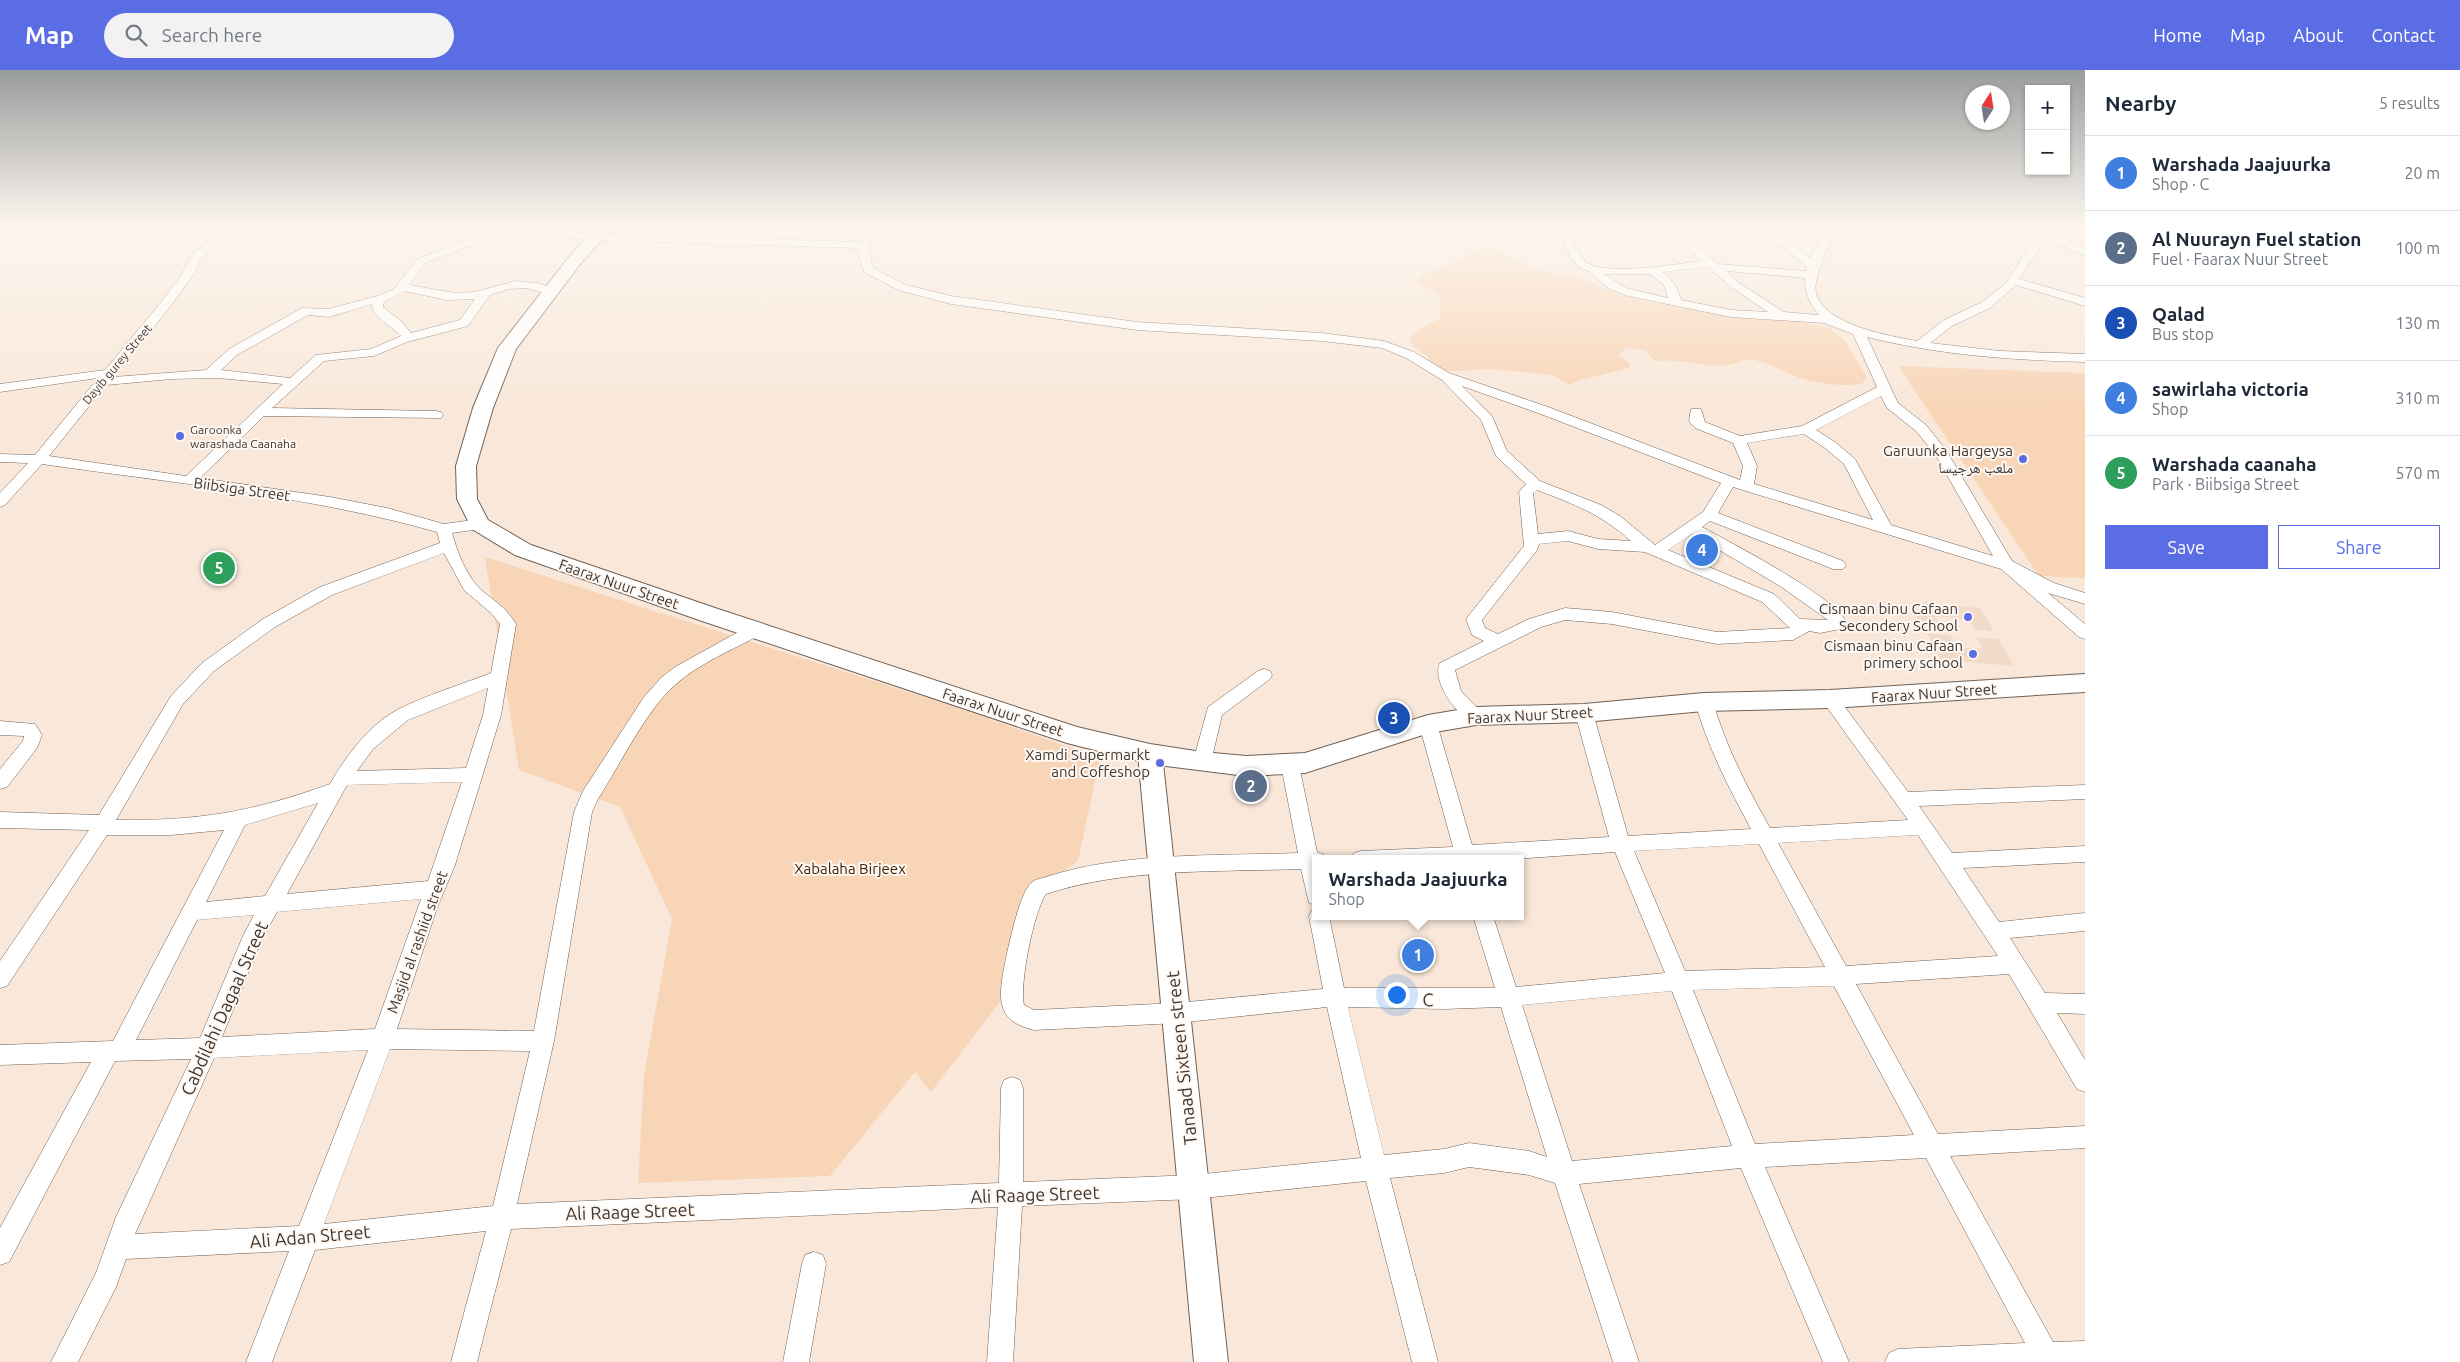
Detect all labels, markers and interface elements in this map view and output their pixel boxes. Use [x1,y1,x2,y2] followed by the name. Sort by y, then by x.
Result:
[104,13,454,58] search box
[122,21,150,49] icon: search
[25,22,74,49] text: Map
[162,24,262,46] text: Search here
[2153,25,2202,45] text: Home
[2230,25,2265,45] text: Map
[2293,25,2343,45] text: About
[2371,25,2435,45] text: Contact
[1965,85,2010,130] north arrow
[2025,85,2070,175] map controls
[2025,85,2070,130] button: +
[2105,91,2176,115] text: Nearby
[2379,94,2440,112] text: 5 results
[2025,130,2070,175] button: −
[2152,153,2331,175] text: Warshada Jaajuurka
[2116,164,2126,182] text: 1
[2404,164,2440,182] text: 20 m
[2152,175,2209,193] text: Shop · C
[2152,228,2361,250] text: Al Nuurayn Fuel station
[2116,239,2126,257] text: 2
[2395,239,2440,257] text: 100 m
[2152,250,2328,268] text: Fuel · Faarax Nuur Street
[2152,303,2205,325] text: Qalad
[2116,314,2126,332] text: 3
[2395,314,2440,332] text: 130 m
[80,321,154,406] street label: Dayib gurey Street
[2152,325,2214,343] text: Bus stop
[2152,378,2309,400] text: sawirlaha victoria
[2116,389,2126,407] text: 4
[2395,389,2440,407] text: 310 m
[2152,400,2188,418] text: Shop
[190,423,296,450] place label: Garoonka warashada Caanaha
[174,430,186,442] marker: Garoonka warashada Caanaha
[1883,442,2013,477] place label: Garuunka Hargeysa ملعب هرجيسا
[2017,453,2029,465] marker: Garuunka Hargeysa ملعب هرجيسا
[2152,453,2317,475] text: Warshada caanaha
[2116,464,2126,482] text: 5
[2395,464,2440,482] text: 570 m
[193,474,292,504] street label: Biibsiga Street
[2152,475,2299,493] text: Park · Biibsiga Street
[2105,525,2268,569] button: Save
[2278,525,2440,569] button: Share
[1686,531,1718,569] pin: 4
[203,549,235,587] pin: 5
[557,555,681,613] street label: Faarax Nuur Street
[1819,600,1958,634] place label: Cismaan binu Cafaan Secondery School
[1962,611,1974,623] marker: Cismaan binu Cafaan Secondery School
[1824,637,1963,671] place label: Cismaan binu Cafaan primery school
[1967,648,1979,660] marker: Cismaan binu Cafaan primery school
[1871,680,1998,706] street label: Faarax Nuur Street
[940,684,1066,740] street label: Faarax Nuur Street
[1378,699,1410,737] pin: 3
[1467,703,1593,727] street label: Faarax Nuur Street
[1025,746,1150,780] place label: Xamdi Supermarkt and Coffeshop
[1154,757,1166,769] marker: Xamdi Supermarkt and Coffeshop
[1235,767,1267,805] pin: 2
[1312,855,1524,920] popup
[794,860,906,877] park label: Xabalaha Birjeex
[383,868,451,1016] street label: Masjid al rashiid street
[1328,868,1508,890] text: Warshada Jaajuurka
[1328,890,1365,908] text: Shop
[177,918,271,1098] street label: Cabdilahi Dagaal Street
[1402,936,1434,974] pin: 1
[1162,970,1200,1146] street label: Tanaad Sixteen street
[1384,982,1410,1008] your location
[1422,989,1434,1009] street label: C
[970,1182,1100,1206] street label: Ali Raage Street
[565,1199,695,1223] street label: Ali Raage Street
[249,1221,371,1251] street label: Ali Adan Street

